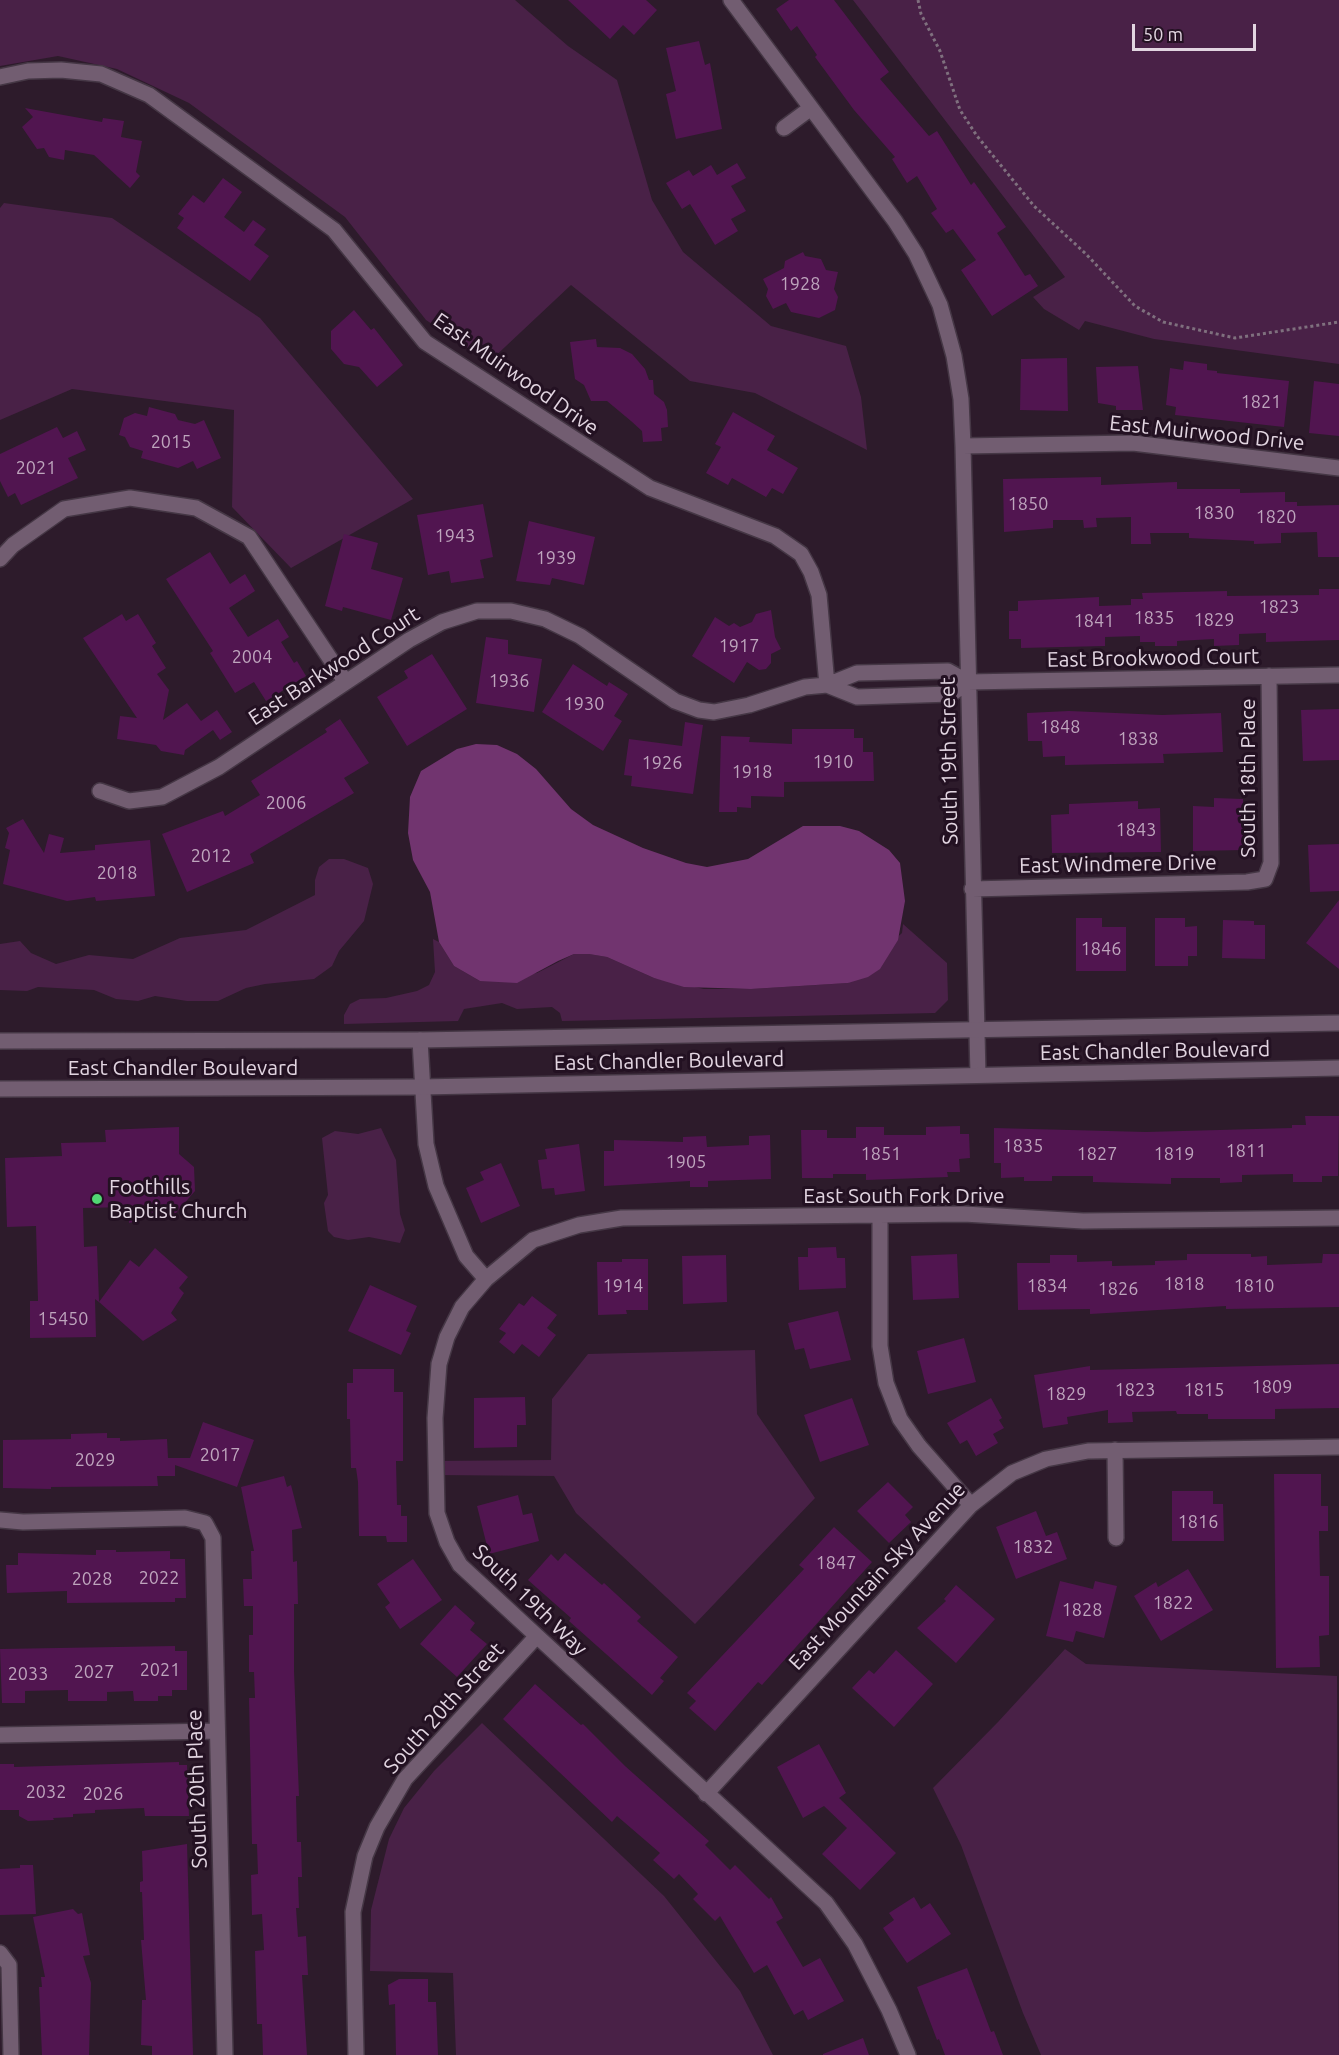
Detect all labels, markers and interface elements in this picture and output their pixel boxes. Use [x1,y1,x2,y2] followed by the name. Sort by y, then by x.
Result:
[1135,12,1260,50] scale bar
[1143,24,1183,44] text: 50 m
[780,273,820,295] house number: 1928
[428,307,604,441] street label: East Muirwood Drive
[1241,391,1281,413] house number: 1821
[1108,410,1306,456] street label: East Muirwood Drive
[151,431,191,453] house number: 2015
[16,457,56,479] house number: 2021
[1008,493,1048,515] house number: 1850
[1194,502,1234,524] house number: 1830
[1256,506,1296,528] house number: 1820
[435,525,475,547] house number: 1943
[536,547,576,569] house number: 1939
[1259,596,1299,618] house number: 1823
[244,601,424,731] street label: East Barkwood Court
[1134,607,1174,629] house number: 1835
[1194,609,1234,631] house number: 1829
[1074,610,1114,632] house number: 1841
[719,635,759,657] house number: 1917
[1047,644,1259,672] street label: East Brookwood Court
[232,646,272,668] house number: 2004
[489,670,529,692] house number: 1936
[935,677,963,845] street label: South 19th Street
[564,693,604,715] house number: 1930
[1235,698,1261,858] street label: South 18th Place
[1040,716,1080,738] house number: 1848
[1118,728,1158,750] house number: 1838
[813,751,853,773] house number: 1910
[642,752,682,774] house number: 1926
[732,761,772,783] house number: 1918
[266,792,306,814] house number: 2006
[1116,819,1156,841] house number: 1843
[191,845,231,867] house number: 2012
[1019,850,1217,878] street label: East Windmere Drive
[97,862,137,884] house number: 2018
[1081,938,1121,960] house number: 1846
[1040,1036,1270,1066] street label: East Chandler Boulevard
[554,1046,784,1076] street label: East Chandler Boulevard
[68,1055,298,1081] street label: East Chandler Boulevard
[1003,1135,1043,1157] house number: 1835
[1226,1140,1266,1162] house number: 1811
[861,1143,901,1165] house number: 1851
[1077,1143,1117,1165] house number: 1827
[1154,1143,1194,1165] house number: 1819
[666,1151,706,1173] house number: 1905
[109,1174,247,1224] place label: Foothills Baptist Church
[803,1183,1005,1209] street label: East South Fork Drive
[90,1192,104,1206] marker: Foothills Baptist Church
[1164,1273,1204,1295] house number: 1818
[603,1275,643,1297] house number: 1914
[1027,1275,1067,1297] house number: 1834
[1234,1275,1274,1297] house number: 1810
[1098,1278,1138,1300] house number: 1826
[38,1308,88,1330] house number: 15450
[1252,1376,1292,1398] house number: 1809
[1115,1379,1155,1401] house number: 1823
[1184,1379,1224,1401] house number: 1815
[1046,1383,1086,1405] house number: 1829
[200,1444,240,1466] house number: 2017
[75,1449,115,1471] house number: 2029
[783,1477,971,1675] street label: East Mountain Sky Avenue
[1178,1511,1218,1533] house number: 1816
[1013,1536,1053,1558] house number: 1832
[468,1539,592,1661] street label: South 19th Way
[816,1552,856,1574] house number: 1847
[139,1567,179,1589] house number: 2022
[72,1568,112,1590] house number: 2028
[1153,1592,1193,1614] house number: 1822
[1062,1599,1102,1621] house number: 1828
[379,1637,509,1779] street label: South 20th Street
[140,1659,180,1681] house number: 2021
[74,1661,114,1683] house number: 2027
[8,1663,48,1685] house number: 2033
[182,1709,212,1869] street label: South 20th Place
[26,1781,66,1803] house number: 2032
[83,1783,123,1805] house number: 2026

